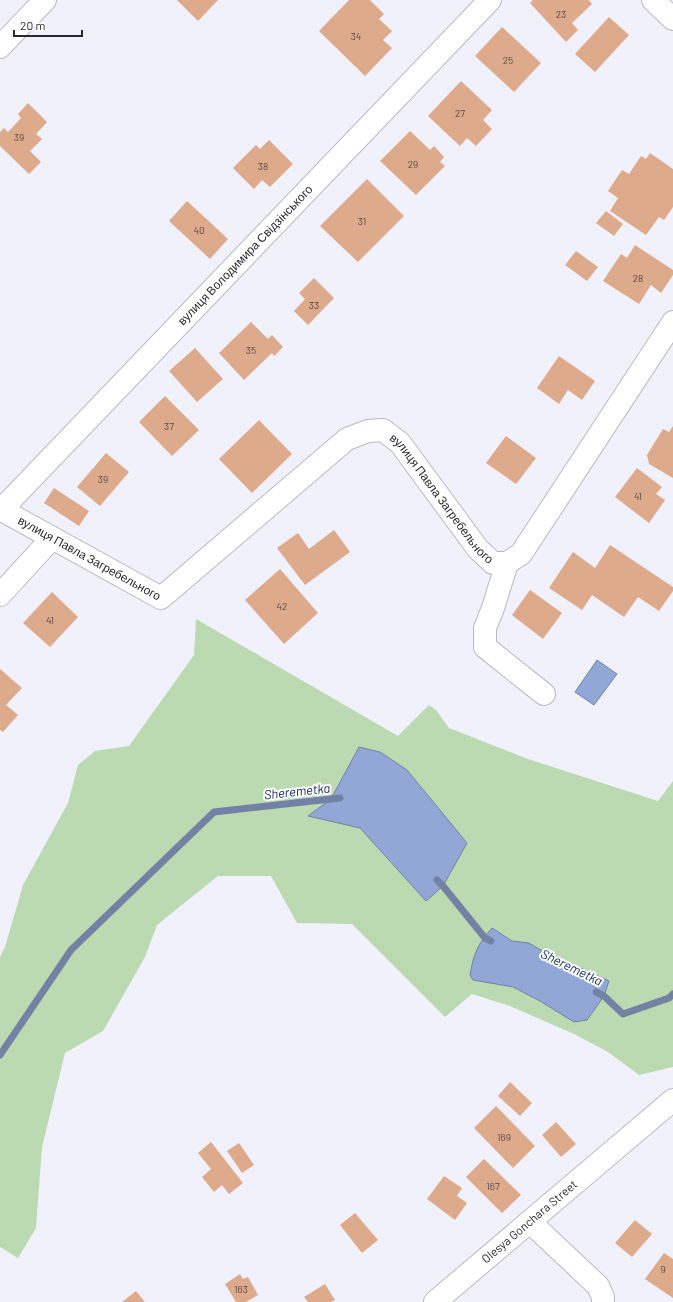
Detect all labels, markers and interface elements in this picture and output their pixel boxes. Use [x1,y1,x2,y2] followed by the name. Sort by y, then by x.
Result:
[556,8,566,20] house number: 23
[14,12,82,38] scale bar
[20,18,46,32] text: 20 m
[351,30,361,42] house number: 34
[503,54,513,66] house number: 25
[455,107,465,119] house number: 27
[14,131,24,143] house number: 39
[408,158,418,170] house number: 29
[258,160,268,172] house number: 38
[174,181,315,327] street label: вулиця Володимира Свідзінського
[358,215,366,227] house number: 31
[193,224,205,236] house number: 40
[633,272,643,284] house number: 28
[309,299,319,311] house number: 33
[246,344,256,356] house number: 35
[164,420,174,432] house number: 37
[388,430,497,566] street label: вулиця Павла Загребельного
[98,473,108,485] house number: 39
[634,490,642,502] house number: 41
[16,512,164,603] street label: вулиця Павла Загребельного
[277,600,287,612] house number: 42
[46,614,54,626] house number: 41
[263,780,331,802] water label: Sheremetka
[539,945,606,989] water label: Sheremetka
[497,1131,511,1143] house number: 169
[478,1177,579,1265] street label: Olesya Gonchara Street
[486,1180,500,1192] house number: 167
[660,1263,666,1275] house number: 9
[234,1283,248,1295] house number: 163

